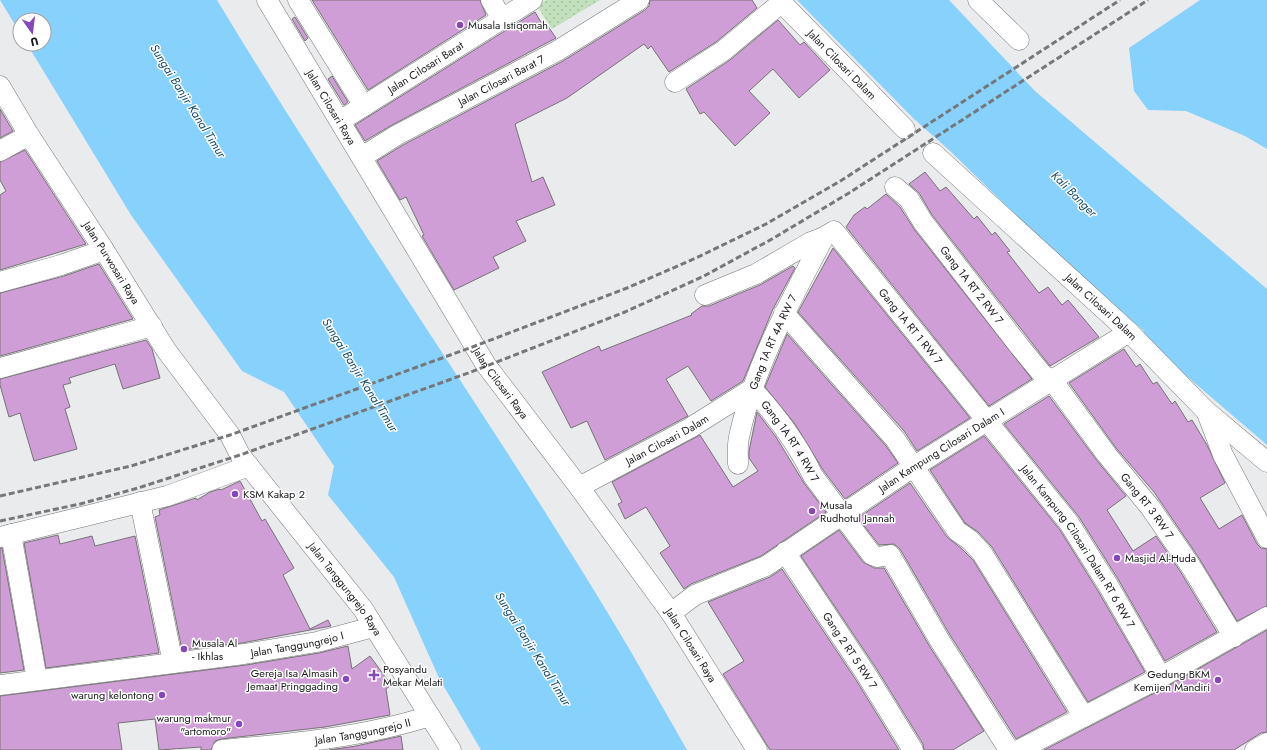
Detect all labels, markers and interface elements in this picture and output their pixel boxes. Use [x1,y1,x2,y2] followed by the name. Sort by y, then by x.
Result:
[12,12,52,52] north arrow
[468,17,548,33] place label: Musala Istiqomah
[455,20,465,30] marker: Musala Istiqomah
[802,24,880,103] street label: Jalan Cilosari Dalam
[29,33,40,50] text: U
[383,37,467,98] street label: Jalan Cilosari Barat
[146,41,231,162] water label: Sungai Banjir Kanal Timur
[453,51,547,111] street label: Jalan Cilosari Barat 7
[302,65,360,148] street label: Jalan Cilosari Raya
[1047,167,1102,222] water label: Kali Banger
[78,216,144,307] street label: Jalan Purwosari Raya
[936,242,1007,328] street label: Gang 1A RT 2 RW 7
[1060,268,1141,344] street label: Jalan Cilosari Dalam
[875,285,946,368] street label: Gang 1A RT 1 RW 7
[745,292,801,392] street label: Gang 1A RT 4A RW 7
[318,315,403,436] water label: Sungai Banjir Kanal Timur
[468,343,532,422] street label: Jalan Cilosari Raya
[757,397,823,486] street label: Gang 1A RT 4 RW 7
[874,404,1007,497] street label: Jalan Kampung Cilosari Dalam I
[621,410,712,470] street label: Jalan Cilosari Dalam
[1016,460,1139,631] street label: Jalan Kampung Cilosari Dalam RT 6 RW 7
[1117,469,1178,542] street label: Gang RT 3 RW 7
[243,486,305,502] place label: KSM Kakap 2
[230,489,240,499] marker: KSM Kakap 2
[820,497,895,526] place label: Musala Rudhotul Jannah
[807,506,817,516] marker: Musala Rudhotul Jannah
[303,537,386,639] street label: Jalan Tanggungrejo Raya
[1125,550,1196,566] place label: Masjid Al-Huda
[1112,553,1122,563] marker: Masjid Al-Huda
[491,589,576,710] water label: Sungai Banjir Kanal Timur
[661,603,721,685] street label: Jalan Cilosari Raya
[819,609,881,692] street label: Gang 2 RT 5 RW 7
[247,627,345,661] street label: Jalan Tanggungrejo I
[192,635,237,664] place label: Musala Al - Ikhlas
[179,644,189,654] marker: Musala Al - Ikhlas
[383,661,443,690] place label: Posyandu Mekar Melati
[245,665,338,694] place label: Gereja Isa Almasih Jemaat Pringgading
[1134,666,1210,695] place label: Gedung BKM Kemijen Mandiri
[368,669,380,681] marker: Posyandu Mekar Melati
[341,674,351,684] marker: Gereja Isa Almasih Jemaat Pringgading
[1213,675,1223,685] marker: Gedung BKM Kemijen Mandiri
[71,687,154,703] place label: warung kelontong
[157,690,167,700] marker: warung kelontong
[156,710,231,739] place label: warung makmur "artomoro"
[312,714,412,749] street label: Jalan Tanggungrejo II
[234,719,244,729] marker: warung makmur "artomoro"

